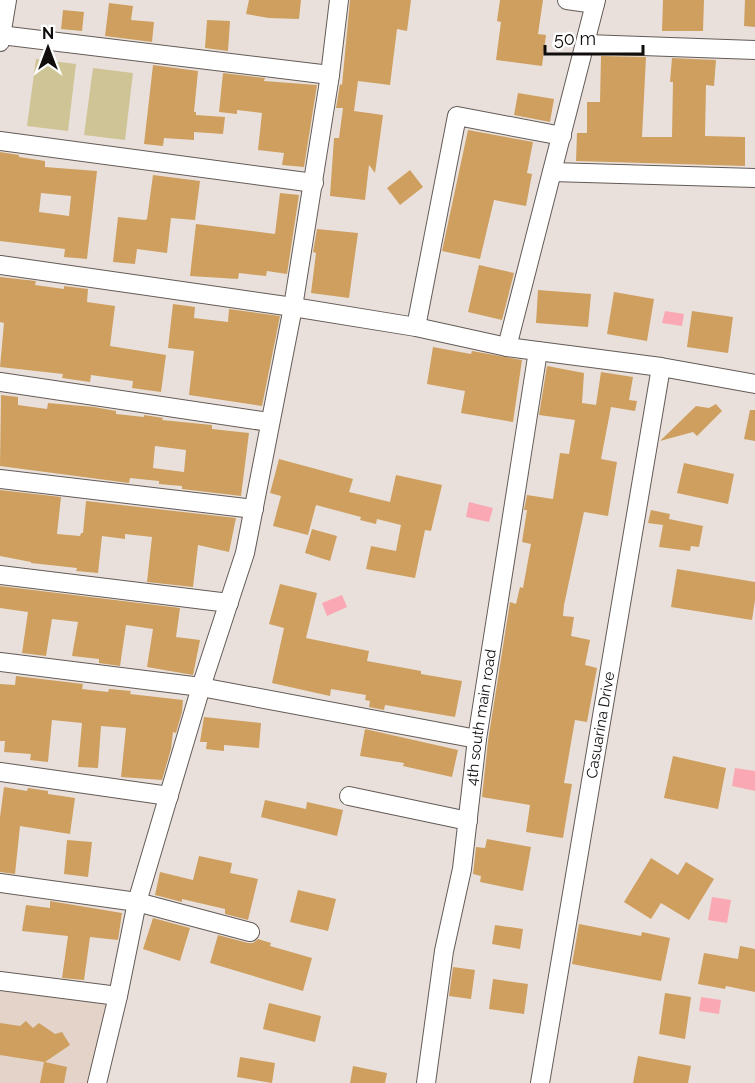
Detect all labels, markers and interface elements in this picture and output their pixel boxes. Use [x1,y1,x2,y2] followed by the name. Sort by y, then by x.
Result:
[18,18,78,78] north arrow
[545,18,642,56] scale bar
[42,24,54,43] text: N
[554,28,596,49] text: 50 m
[463,648,500,787] street label: 4th south main road
[583,670,618,780] street label: Casuarina Drive

